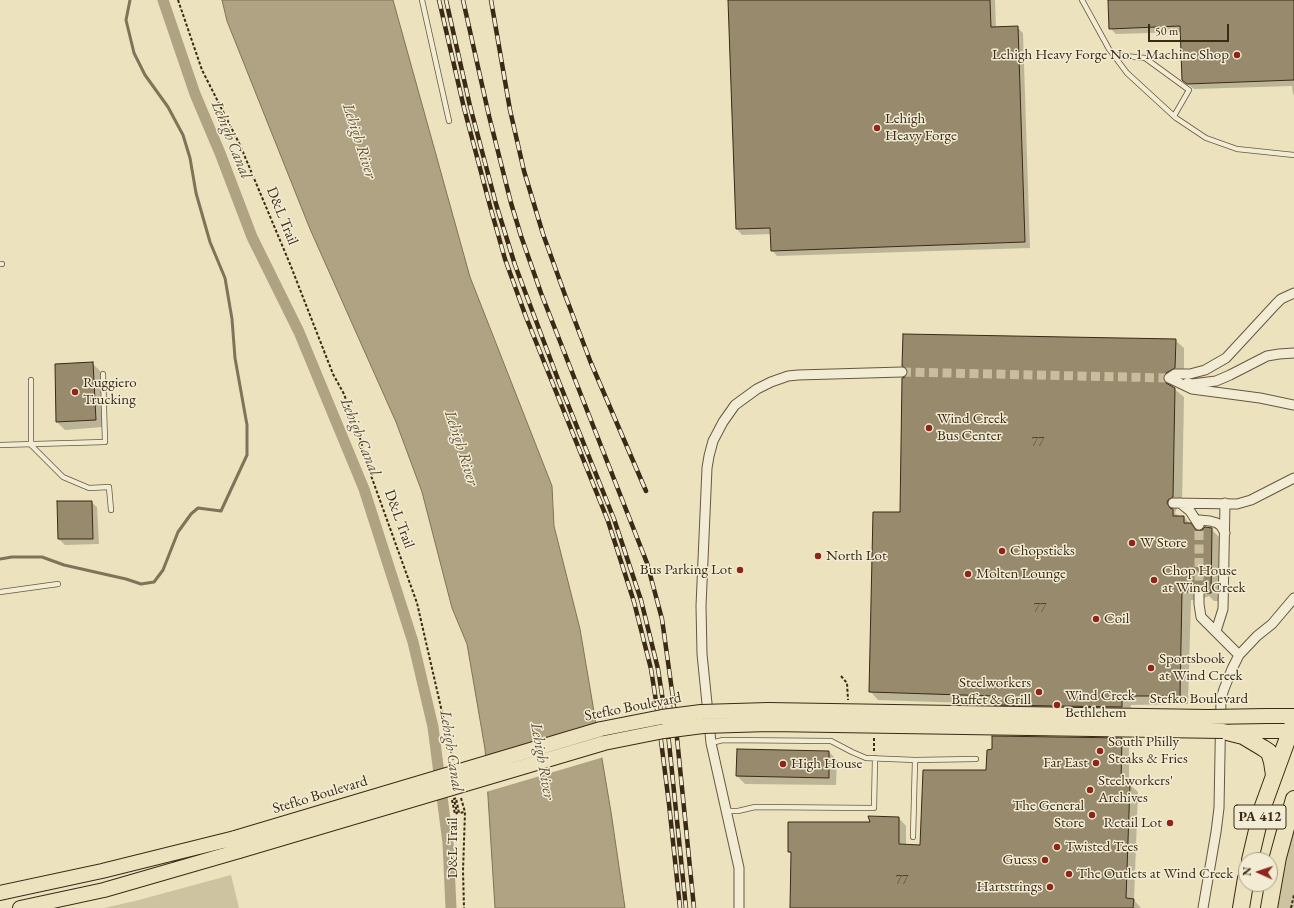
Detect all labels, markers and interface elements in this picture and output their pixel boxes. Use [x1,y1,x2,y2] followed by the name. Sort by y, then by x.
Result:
[1150,16,1231,42] scale bar
[1155,23,1178,39] text: 50 m
[992,46,1229,64] place label: Lehigh Heavy Forge No. 1 Machine Shop
[1232,50,1242,60] marker: Lehigh Heavy Forge No. 1 Machine Shop
[207,98,255,182] water label: Lehigh Canal
[338,101,380,181] water label: Lehigh River
[885,110,957,145] place label: Lehigh Heavy Forge
[872,123,882,133] marker: Lehigh Heavy Forge
[262,184,302,248] street label: D&L Trail
[83,374,137,409] place label: Ruggiero Trucking
[70,387,80,397] marker: Ruggiero Trucking
[336,395,384,479] water label: Lehigh Canal
[440,408,482,488] water label: Lehigh River
[937,410,1007,445] place label: Wind Creek Bus Center
[924,423,934,433] marker: Wind Creek Bus Center
[1032,434,1044,450] house number: 77
[380,487,418,551] street label: D&L Trail
[1140,534,1187,552] place label: W Store
[1127,538,1137,548] marker: W Store
[1010,542,1075,560] place label: Chopsticks
[997,546,1007,556] marker: Chopsticks
[826,547,887,565] place label: North Lot
[813,551,823,561] marker: North Lot
[640,561,732,579] place label: Bus Parking Lot
[1162,562,1246,597] place label: Chop House at Wind Creek
[735,565,745,575] marker: Bus Parking Lot
[976,565,1066,583] place label: Molten Lounge
[963,569,973,579] marker: Molten Lounge
[1149,575,1159,585] marker: Chop House at Wind Creek
[1034,600,1046,616] house number: 77
[1104,610,1129,628] place label: Coil
[1091,614,1101,624] marker: Coil
[1159,650,1243,685] place label: Sportsbook at Wind Creek
[1146,663,1156,673] marker: Sportsbook at Wind Creek
[951,674,1031,709] place label: Steelworkers Buffet & Grill
[1034,687,1044,697] marker: Steelworkers Buffet & Grill
[1065,687,1135,722] place label: Wind Creek Bethlehem
[583,689,683,725] street label: Stefko Boulevard
[1150,690,1248,708] street label: Stefko Boulevard
[1052,700,1062,710] marker: Wind Creek Bethlehem
[435,709,467,793] water label: Lehigh Canal
[526,721,558,801] water label: Lehigh River
[1108,733,1188,768] place label: South Philly Steaks & Fries
[1095,746,1105,756] marker: South Philly Steaks & Fries
[1043,754,1088,772] place label: Far East
[791,755,862,773] place label: High House
[1091,758,1101,768] marker: Far East
[778,759,788,769] marker: High House
[270,772,370,818] street label: Stefko Boulevard
[1098,772,1173,807] place label: Steelworkers' Archives
[1085,785,1095,795] marker: Steelworkers' Archives
[1012,797,1084,832] place label: The General Store
[1234,805,1286,829] road number: PA 412
[1087,810,1097,820] marker: The General Store
[1104,814,1162,832] place label: Retail Lot
[444,817,462,879] street label: D&L Trail
[1165,818,1175,828] marker: Retail Lot
[1065,838,1138,856] place label: Twisted Tees
[1052,842,1062,852] marker: Twisted Tees
[1003,851,1037,869] place label: Guess
[1238,852,1278,892] north arrow
[1040,855,1050,865] marker: Guess
[1077,865,1233,883] place label: The Outlets at Wind Creek
[1240,867,1254,876] text: N
[1064,869,1074,879] marker: The Outlets at Wind Creek
[896,872,908,888] house number: 77
[977,878,1042,896] place label: Hartstrings
[1045,882,1055,892] marker: Hartstrings

